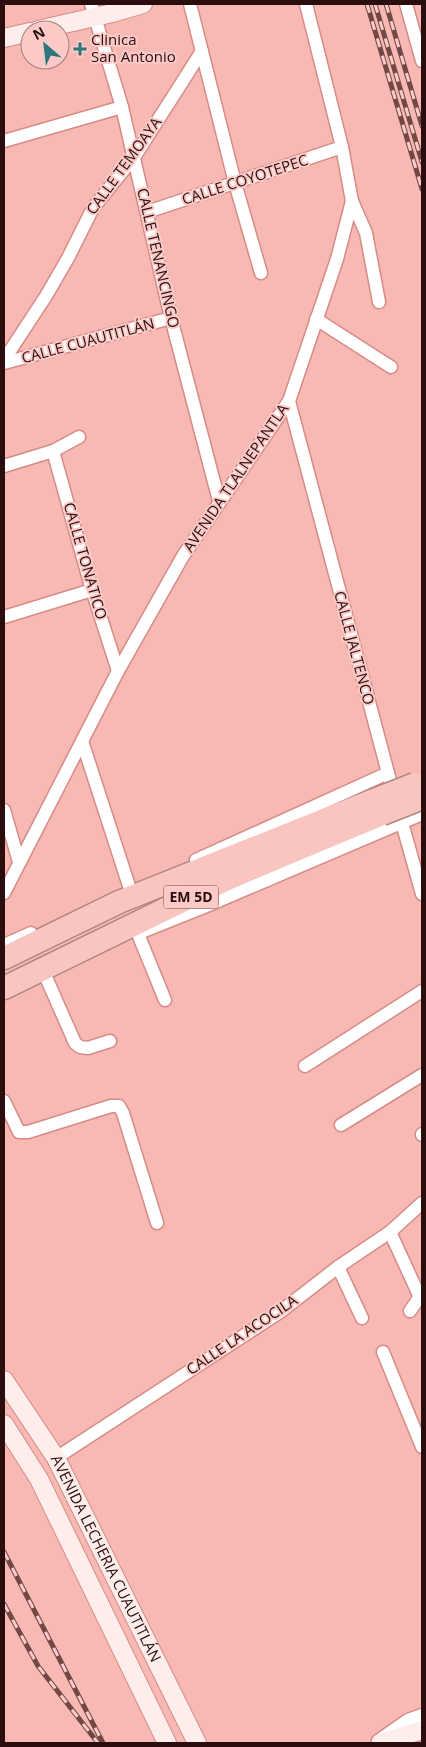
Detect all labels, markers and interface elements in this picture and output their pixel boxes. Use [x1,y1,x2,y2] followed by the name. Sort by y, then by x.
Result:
[20,20,70,70] north arrow
[29,22,48,44] text: N
[91,29,176,66] place label: Clinica San Antonio
[73,42,87,56] marker: Clinica San Antonio
[81,112,166,218] street label: CALLE TEMOAYA
[179,149,310,209] street label: CALLE COYOTEPEC
[133,186,185,330] street label: CALLE TENANCINGO
[19,313,156,367] street label: CALLE CUAUTITLÁN
[178,399,293,556] street label: AVENIDA TLALNEPANTLA
[60,500,112,622] street label: CALLE TONATICO
[330,589,380,707] street label: CALLE JALTENCO
[164,886,218,909] road number: EM 5D
[182,1289,301,1379] street label: CALLE LA ACOCILA
[47,1451,166,1665] street label: AVENIDA LECHERIA CUAUTITLÁN

